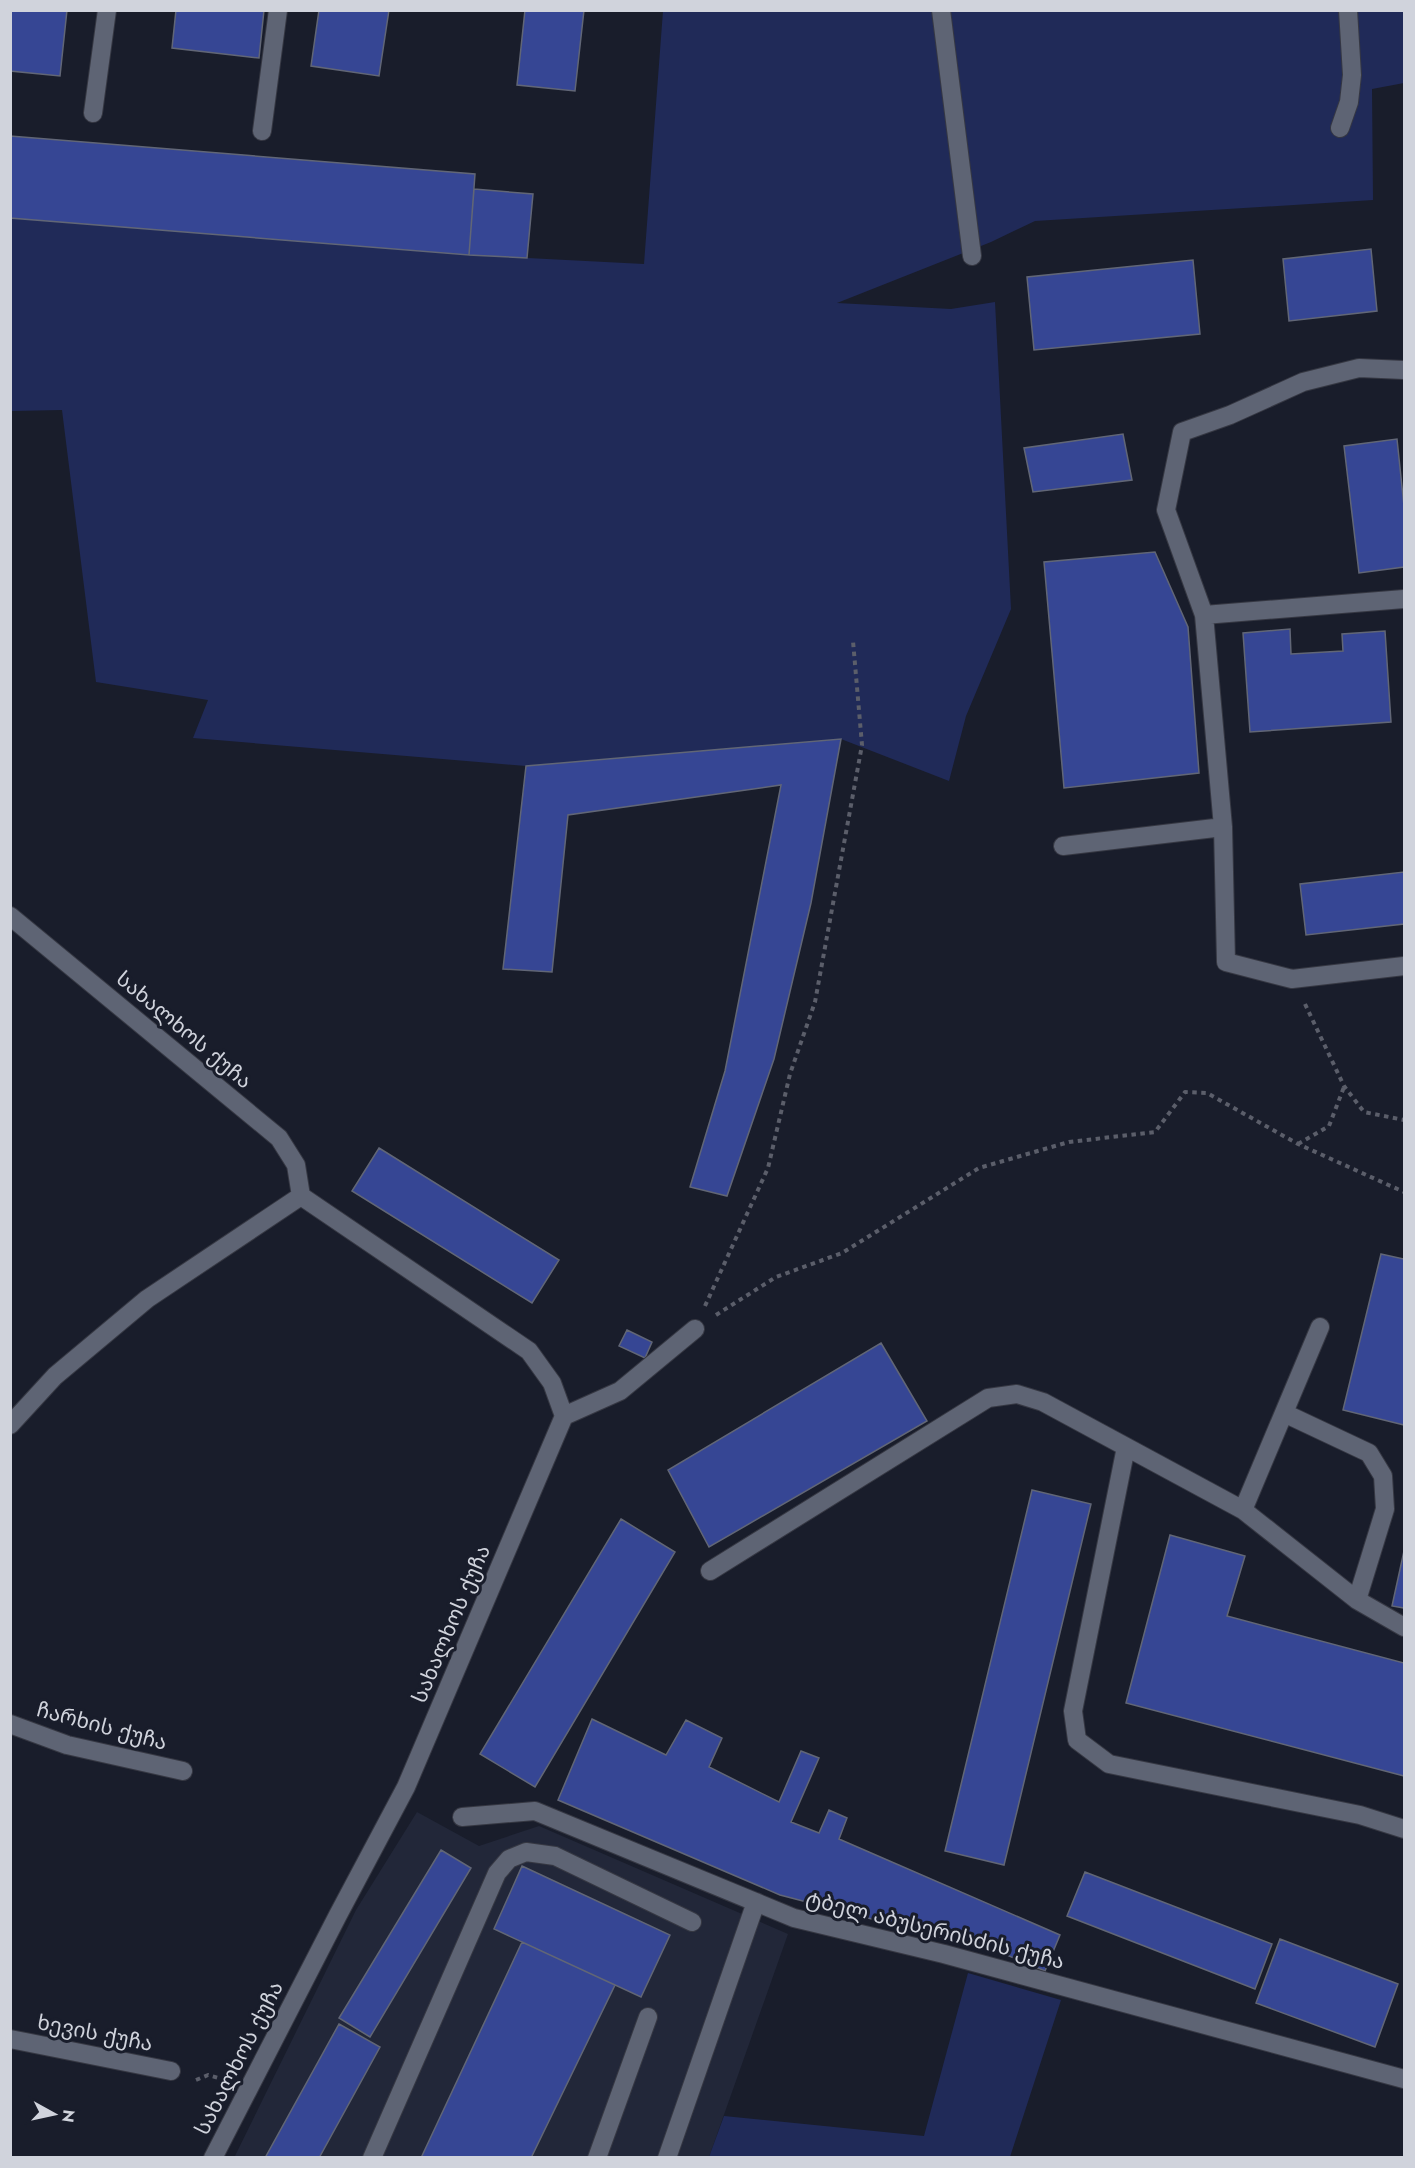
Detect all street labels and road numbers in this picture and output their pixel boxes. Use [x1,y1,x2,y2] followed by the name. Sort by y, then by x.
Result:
[110,964,258,1096] street label: სახალხოს ქუჩა
[404,1540,498,1708] street label: სახალხოს ქუჩა
[34,1694,170,1758] street label: ჩარხის ქუჩა
[802,1883,1068,1977] street label: ტბელ აბუსერისძის ქუჩა
[187,1976,291,2140] street label: სახალხოს ქუჩა
[35,2007,155,2059] street label: ხევის ქუჩა

